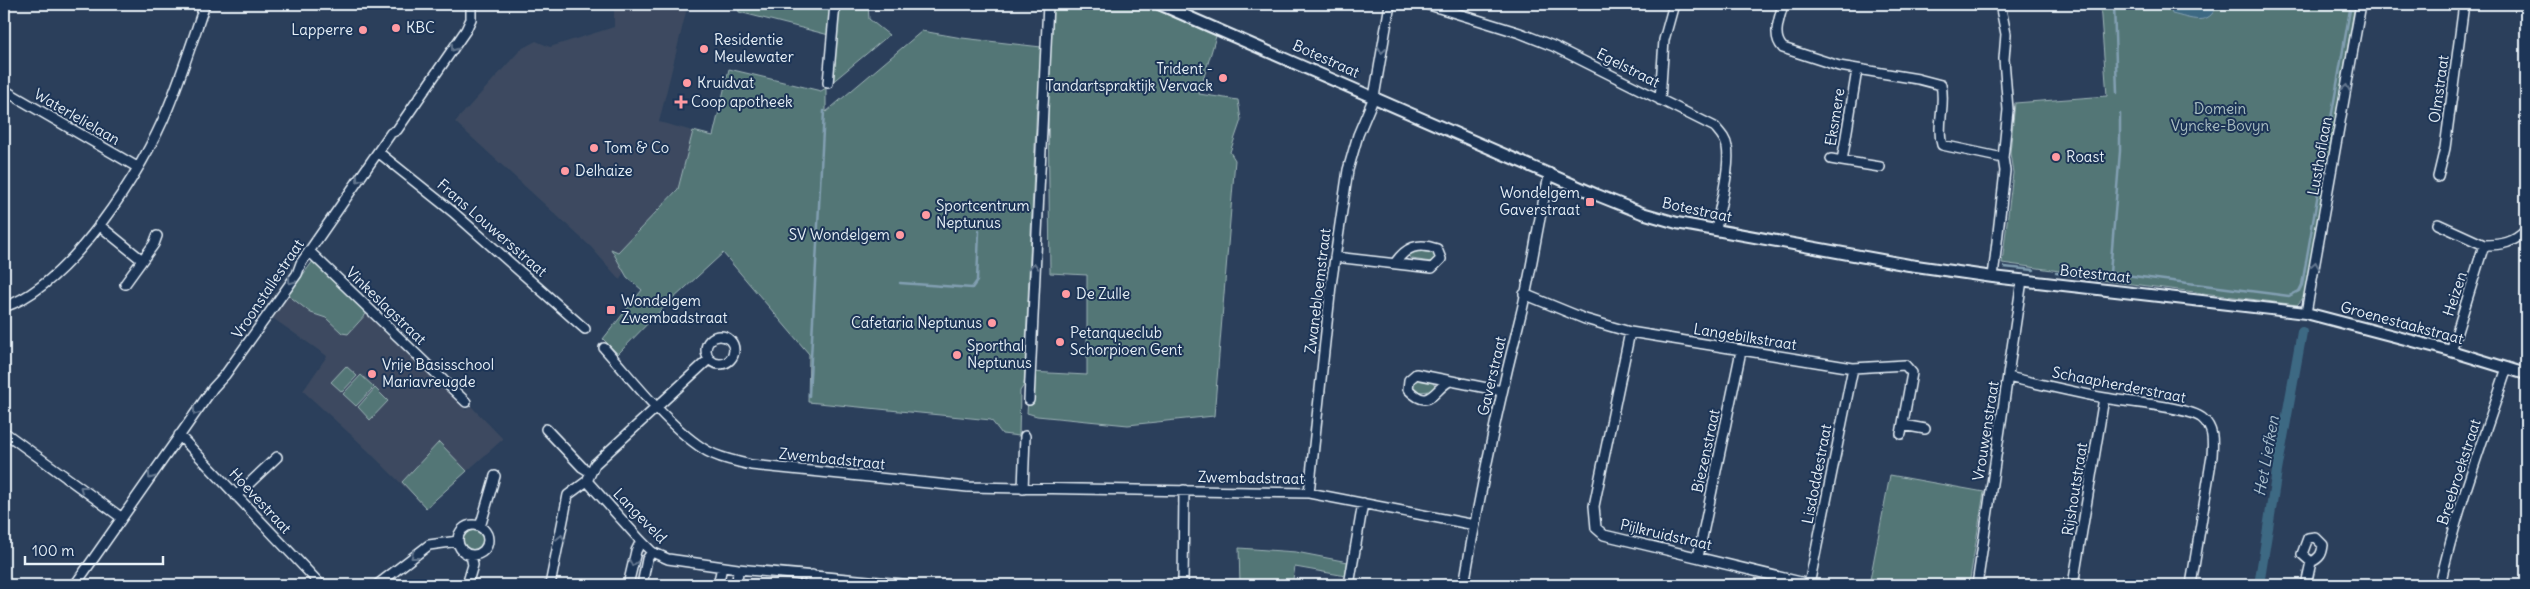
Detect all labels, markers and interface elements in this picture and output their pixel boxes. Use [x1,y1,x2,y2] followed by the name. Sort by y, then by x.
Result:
[406,18,435,37] place label: KBC
[291,20,353,39] place label: Lapperre
[390,22,402,34] marker: KBC
[357,24,369,36] marker: Lapperre
[714,30,794,66] place label: Residentie Meulewater
[1290,35,1363,82] street label: Botestraat
[451,42,460,52] one-way arrow
[698,43,710,55] marker: Residentie Meulewater
[1593,44,1663,92] street label: Egelstraat
[1378,46,1388,55] one-way arrow
[2424,54,2453,124] street label: Olmstraat
[1046,59,1213,95] place label: Trident - Tandartspraktijk Vervack
[1217,72,1229,84] marker: Trident - Tandartspraktijk Vervack
[697,73,754,92] place label: Kruidvat
[681,77,693,89] marker: Kruidvat
[31,84,124,149] street label: Waterlelielaan
[2340,84,2350,92] one-way arrow
[1821,87,1848,147] street label: Eksmere
[691,92,793,111] place label: Coop apotheek
[675,96,687,108] marker: Coop apotheek
[2171,99,2270,135] park label: Domein Vyncke-Bovyn
[2303,115,2336,197] street label: Lusthoflaan
[604,138,669,157] place label: Tom & Co
[588,142,600,154] marker: Tom & Co
[2066,147,2104,166] place label: Roast
[2050,151,2062,163] marker: Roast
[575,161,633,180] place label: Delhaize
[559,165,571,177] marker: Delhaize
[356,173,365,183] one-way arrow
[433,175,551,281] street label: Frans Louwersstraat
[1499,183,1580,219] place label: Wondelgem Gaverstraat
[1660,193,1734,226] street label: Botestraat
[936,196,1030,232] place label: Sportcentrum Neptunus
[1584,196,1596,208] marker: Wondelgem Gaverstraat
[920,209,932,221] marker: Sportcentrum Neptunus
[789,225,890,244] place label: SV Wondelgem
[1300,227,1335,355] street label: Zwanebloemstraat
[894,229,906,241] marker: SV Wondelgem
[227,235,308,342] street label: Vroonstallestraat
[2059,260,2131,287] street label: Botestraat
[1029,261,1040,269] one-way arrow
[2309,261,2319,270] one-way arrow
[342,263,430,349] street label: Vinkeslagstraat
[2438,269,2471,319] street label: Heizen
[288,275,297,285] one-way arrow
[1076,284,1130,303] place label: De Zulle
[1060,288,1072,300] marker: De Zulle
[621,291,728,327] place label: Wondelgem Zwembadstraat
[2338,297,2466,348] street label: Groenestaakstraat
[605,304,617,316] marker: Wondelgem Zwembadstraat
[851,313,982,332] place label: Cafetaria Neptunus
[986,317,998,329] marker: Cafetaria Neptunus
[1692,319,1798,354] street label: Langebilkstraat
[1070,323,1182,359] place label: Petanqueclub Schorpioen Gent
[1473,334,1510,417] street label: Gaverstraat
[967,336,1032,372] place label: Sporthal Neptunus
[1054,336,1066,348] marker: Petanqueclub Schorpioen Gent
[951,349,963,361] marker: Sporthal Neptunus
[382,355,494,391] place label: Vrije Basisschool Mariavreugde
[2051,362,2188,407] street label: Schaapherderstraat
[366,368,378,380] marker: Vrije Basisschool Mariavreugde
[1968,380,2003,482] street label: Vrouwenstraat
[193,406,202,415] one-way arrow
[1687,407,1724,494] street label: Biezenstraat
[2249,414,2283,498] water label: Het Liefken
[2432,417,2485,527] street label: Breebroekstraat
[1798,422,1835,525] street label: Lisdoddestraat
[2058,441,2091,537] street label: Rijshoutstraat
[778,443,886,474] street label: Zwembadstraat
[225,464,295,537] street label: Hoevestraat
[1198,467,1304,488] street label: Zwembadstraat
[148,470,157,479] one-way arrow
[609,484,671,547] street label: Langeveld
[80,486,89,494] one-way arrow
[1618,515,1714,554] street label: Pijlkruidstraat
[555,533,565,542] one-way arrow
[25,534,162,566] scale bar
[32,541,74,560] text: 100 m
[411,550,420,558] one-way arrow
[628,558,639,567] one-way arrow

